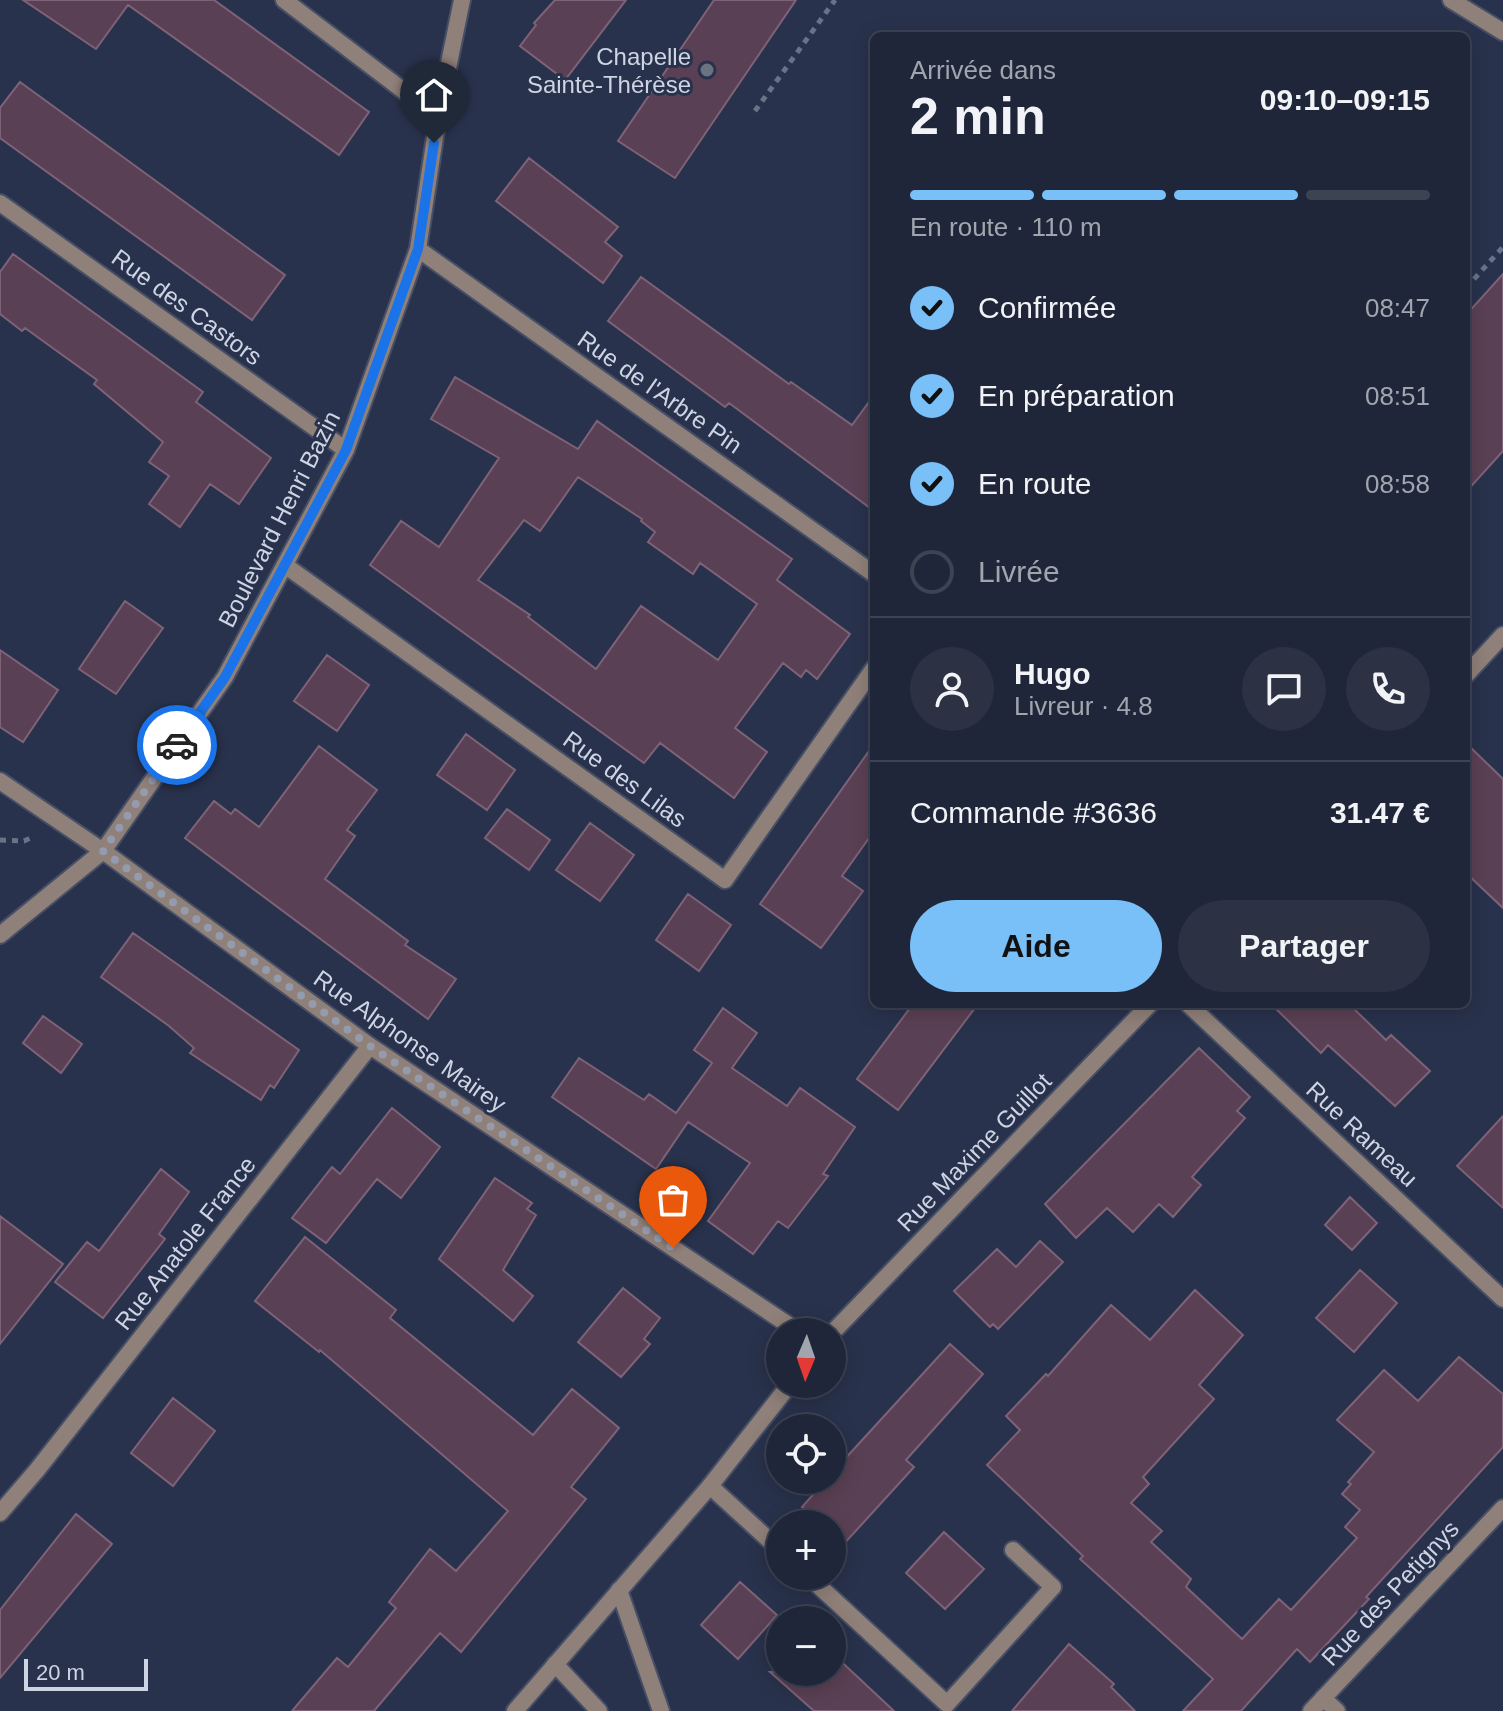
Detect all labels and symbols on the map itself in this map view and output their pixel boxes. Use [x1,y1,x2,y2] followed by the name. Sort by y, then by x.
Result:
[527,43,691,98] place label: Chapelle Sainte-Thérèse
[400,61,468,143] pin
[698,61,716,79] marker: Chapelle Sainte-Thérèse
[107,244,267,370] street label: Rue des Castors
[573,325,747,459] street label: Rue de l'Arbre Pin
[213,406,345,632] street label: Boulevard Henri Bazin
[137,705,217,785] courier
[558,725,692,833] street label: Rue des Lilas
[309,965,511,1117] street label: Rue Alphonse Mairey
[892,1067,1057,1237] street label: Rue Maxime Guillot
[1301,1076,1423,1192] street label: Rue Rameau
[109,1151,261,1335] street label: Rue Anatole France
[639,1166,707,1248] pin
[766,1318,846,1398] north arrow
[1316,1515,1464,1671] street label: Rue des Petignys
[24,1655,148,1691] scale bar

